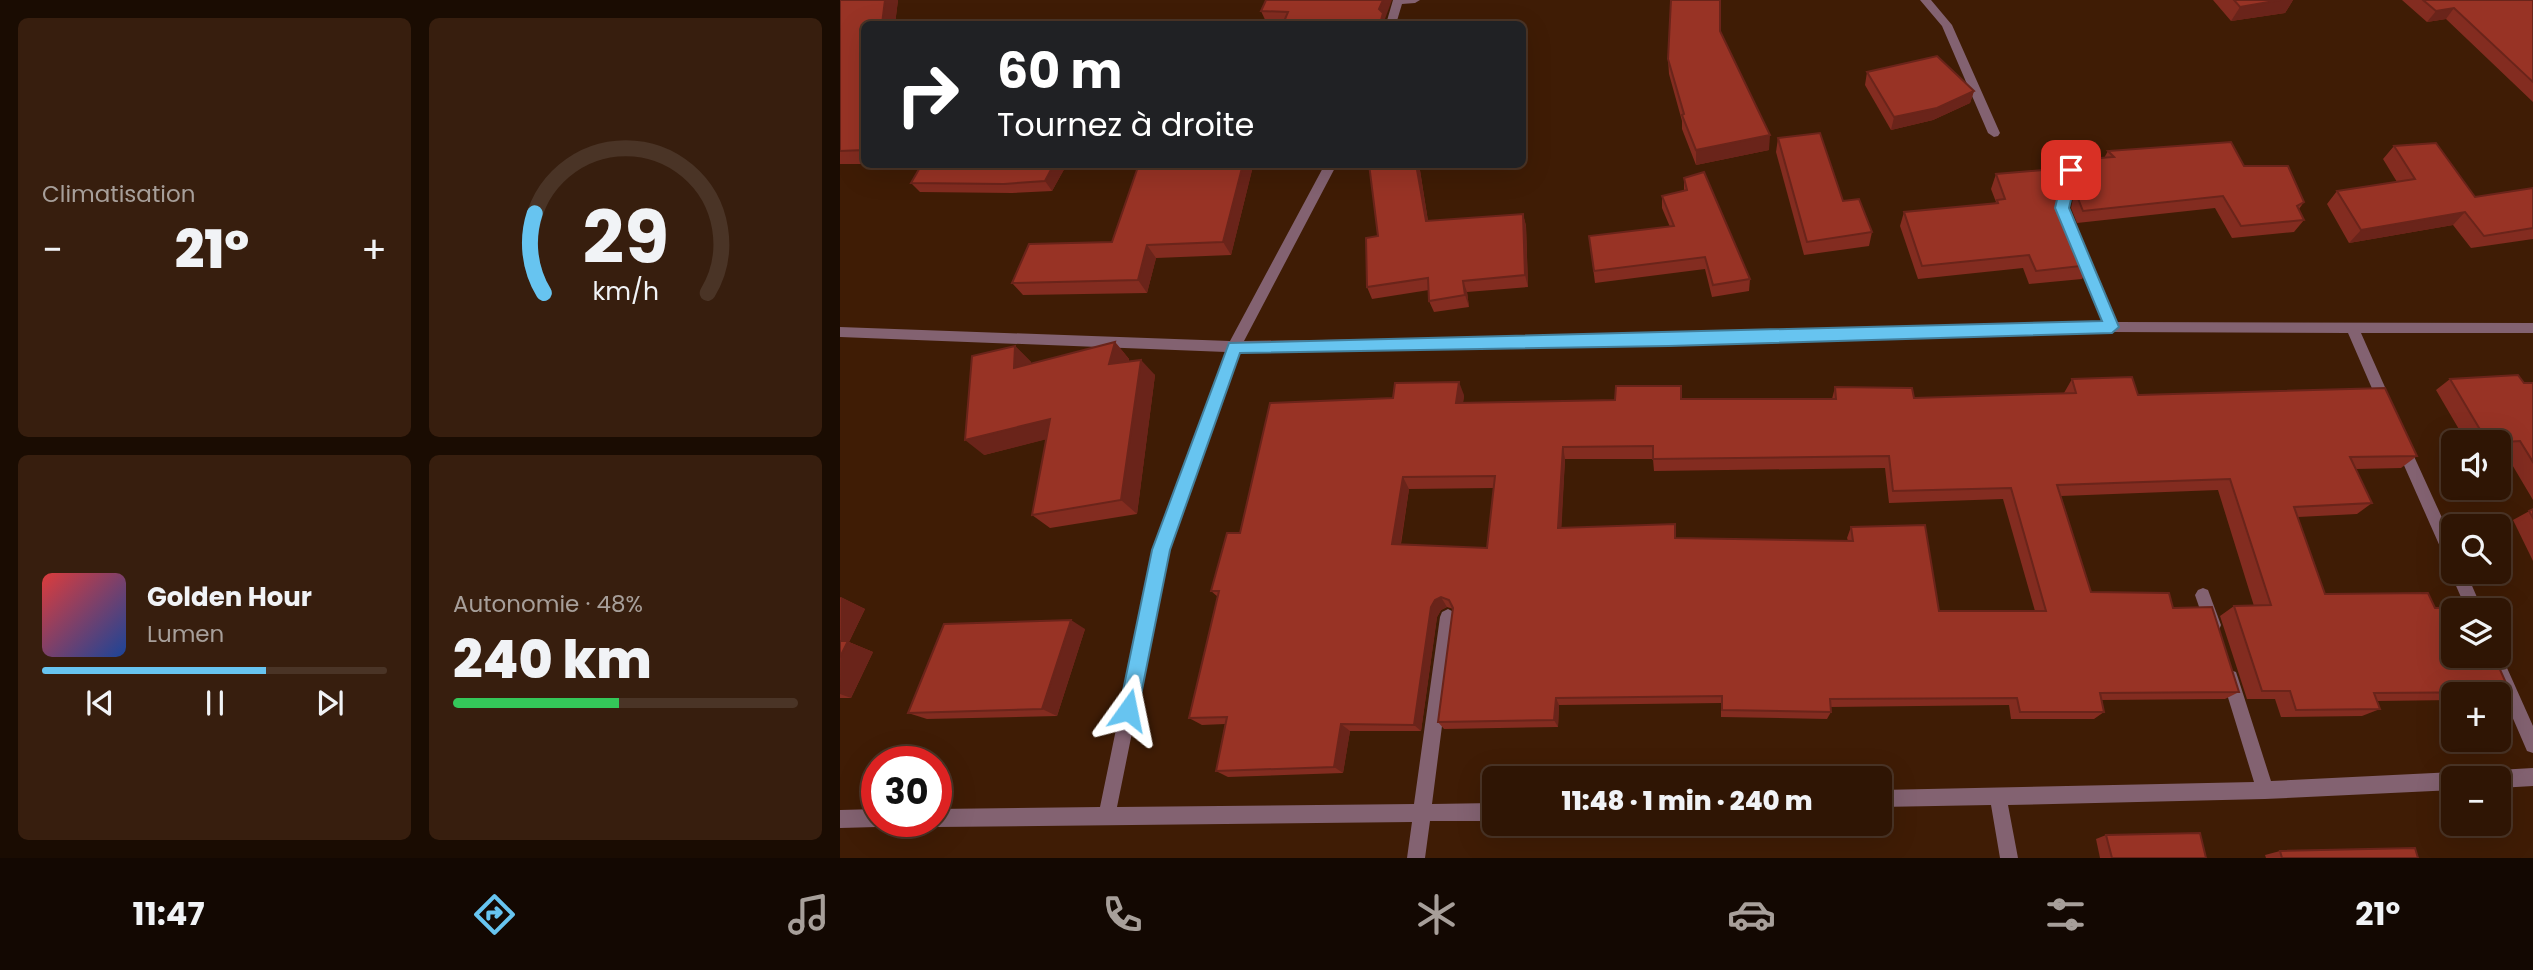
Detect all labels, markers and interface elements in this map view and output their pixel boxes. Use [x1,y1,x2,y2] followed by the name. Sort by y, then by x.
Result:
[997,37,1122,105] text: 60 m
[882,49,973,140] icon: right
[997,102,1254,147] text: Tournez à droite
[2041,140,2101,200] pin
[2052,151,2090,189] icon: arrive
[42,178,195,210] text: Climatisation
[582,188,669,289] text: 29
[175,213,249,286] text: 21°
[42,223,63,276] text: −
[361,223,387,276] text: +
[592,274,659,309] text: km/h
[2441,430,2511,836] map controls
[2441,430,2511,500] button: sound
[2441,514,2511,584] button: search
[147,579,312,615] text: Golden Hour
[453,588,643,620] text: Autonomie · 48%
[2441,598,2511,668] button: layers
[147,618,224,650] text: Lumen
[453,623,652,696] text: 240 km
[1091,673,1165,747] position arrow
[2441,682,2511,752] button: +
[81,684,119,722] icon: previous
[196,684,234,722] icon: pause
[311,684,349,722] icon: next
[861,746,952,837] speed limit sign: 30
[2441,766,2511,836] button: −
[1562,783,1812,819] text: 11:48 · 1 min · 240 m
[470,890,519,939] icon: directions
[784,890,833,939] icon: music
[1098,890,1147,939] icon: phone
[1412,890,1461,939] icon: climate
[1727,890,1776,939] icon: car
[2041,890,2090,939] icon: filters
[133,891,205,936] text: 11:47
[2355,891,2400,936] text: 21°

